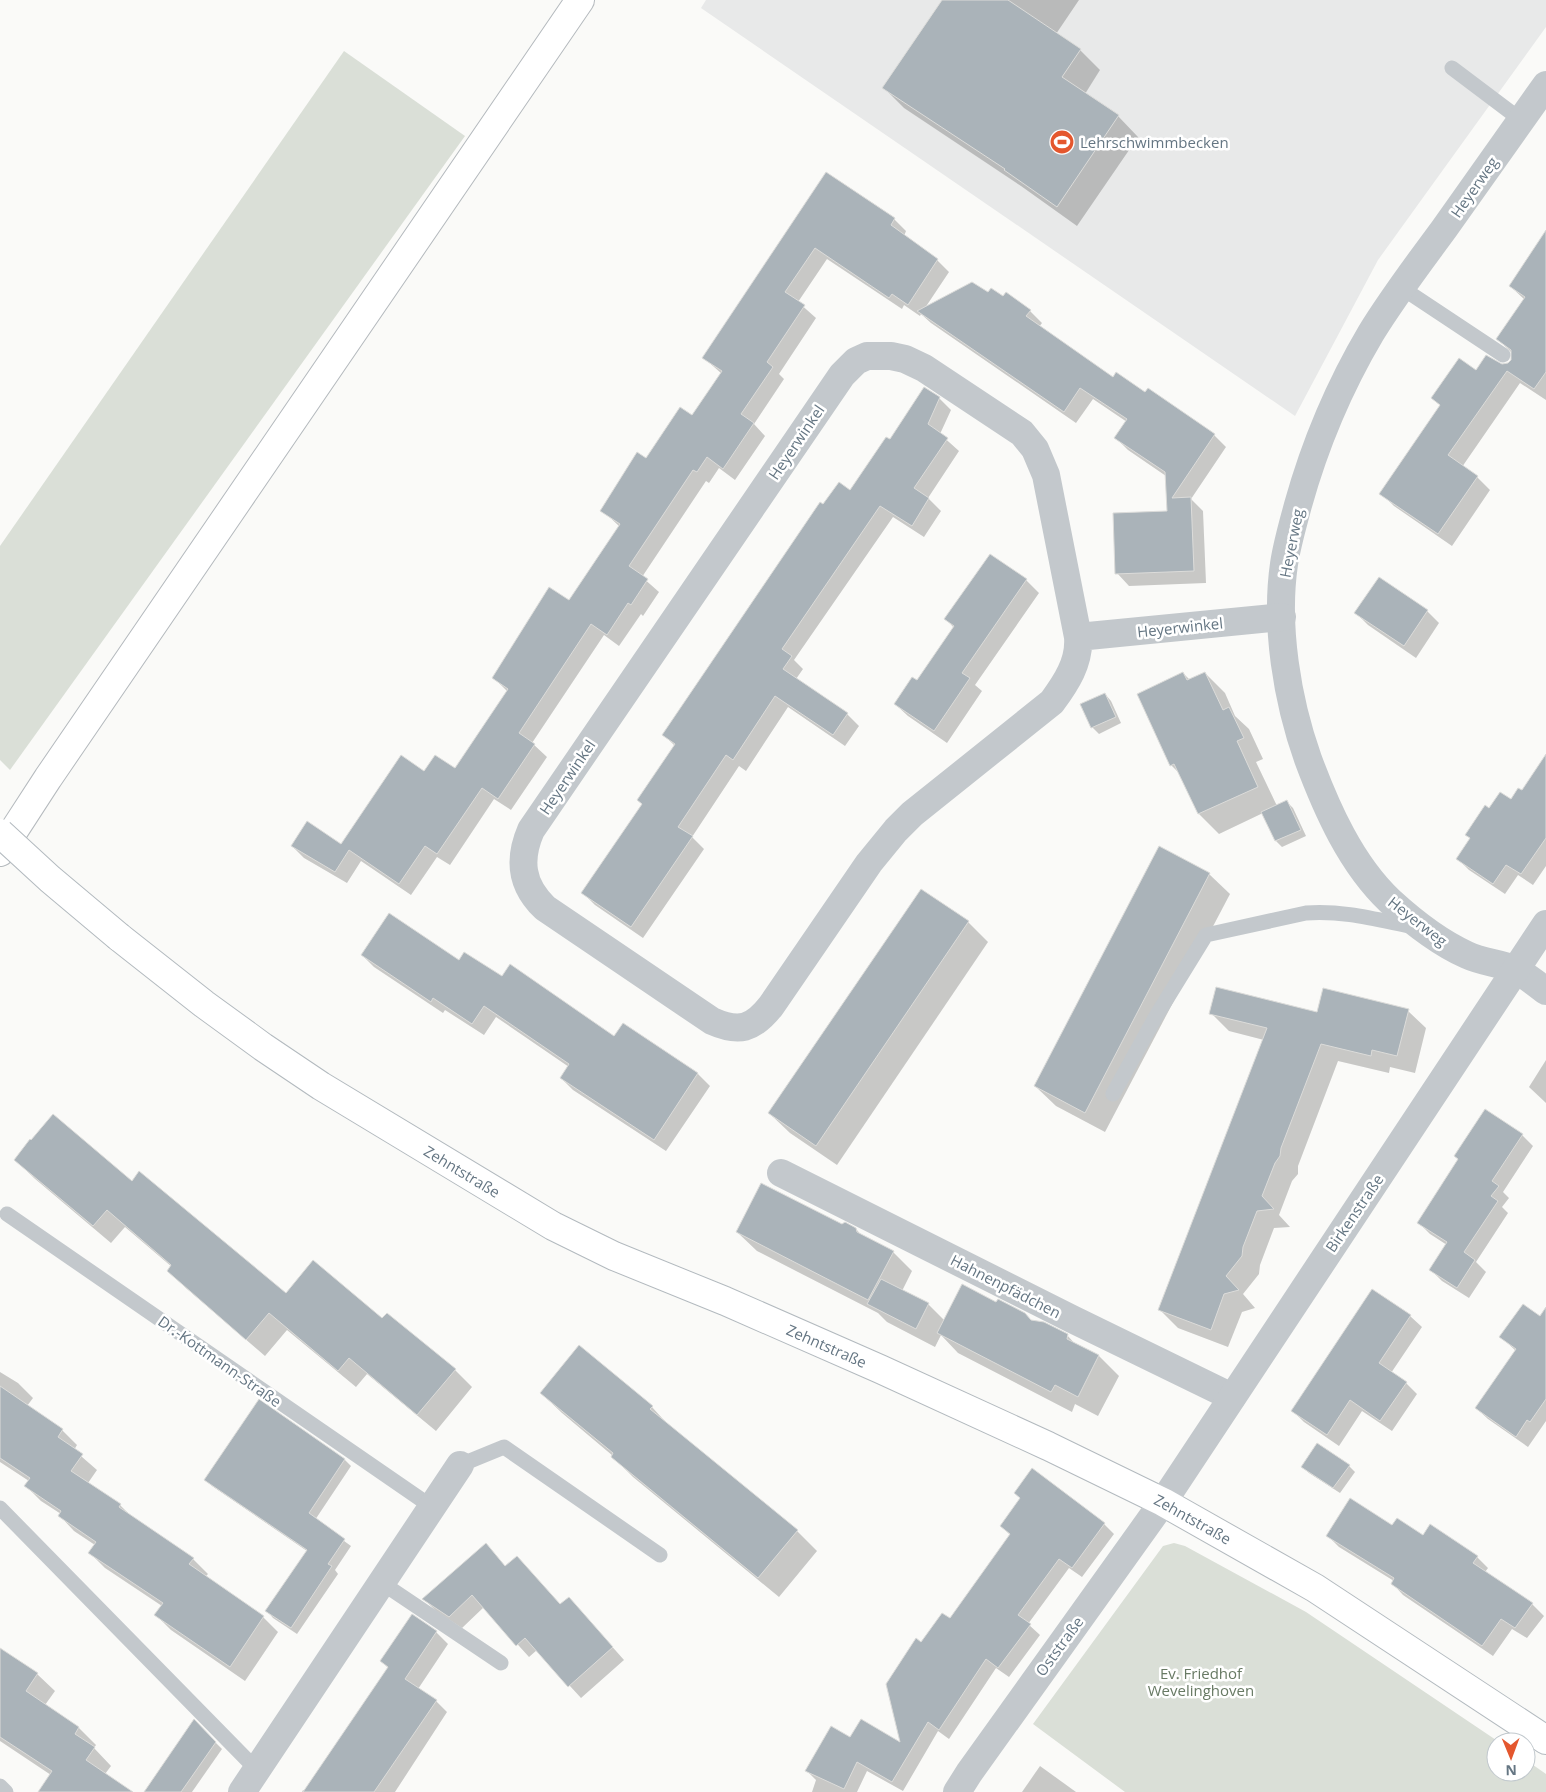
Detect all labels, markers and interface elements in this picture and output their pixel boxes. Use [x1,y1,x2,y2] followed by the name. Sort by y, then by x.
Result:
[1049,129,1075,155] sports icon: Lehrschwimmbecken
[1080,132,1229,152] place label: Lehrschwimmbecken
[1446,153,1502,221] street label: Heyerweg
[764,401,828,483] street label: Heyerwinkel
[1275,507,1307,579] street label: Heyerweg
[1136,613,1224,641] street label: Heyerwinkel
[535,736,599,818] street label: Heyerwinkel
[1384,892,1452,950] street label: Heyerweg
[420,1141,504,1202] street label: Zehntstraße
[1321,1170,1387,1256] street label: Birkenstraße
[947,1250,1065,1322] street label: Hahnenpfädchen
[154,1311,286,1411] street label: Dr.-Kottmann-Straße
[784,1319,870,1372] street label: Zehntstraße
[1151,1489,1235,1549] street label: Zehntstraße
[1031,1612,1087,1680] street label: Oststraße
[1148,1663,1254,1700] park label: Ev. Friedhof Wevelinghoven
[1486,1732,1536,1782] north arrow
[1505,1761,1517,1780] text: N

